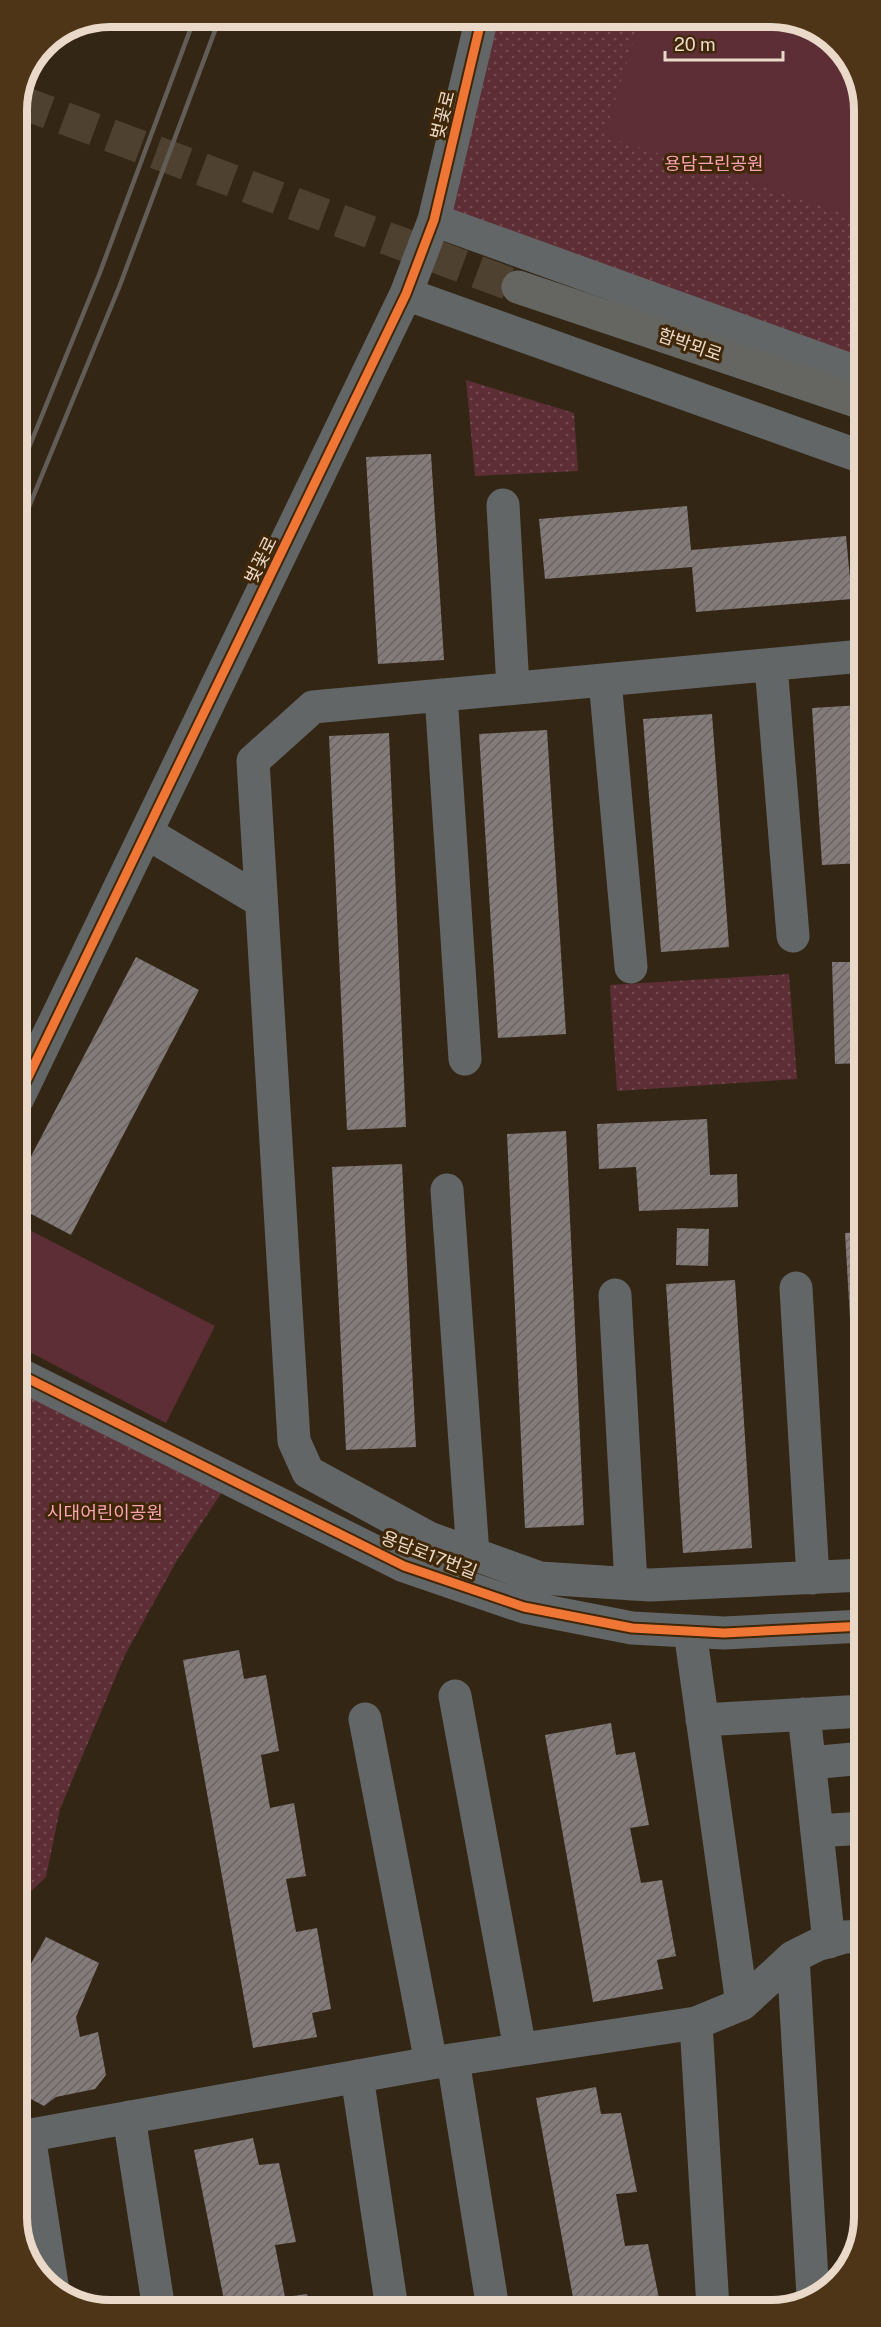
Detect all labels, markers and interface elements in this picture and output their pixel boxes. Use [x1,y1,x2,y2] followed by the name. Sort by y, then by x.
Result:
[665,24,784,62] scale bar
[674,34,716,55] text: 20 m
[426,88,459,142] street label: 벚꽃로
[664,153,764,174] park label: 용담근린공원
[655,324,725,365] street label: 함박뫼로
[240,533,281,587] street label: 벚꽃로
[47,1502,163,1523] park label: 시대어린이공원
[378,1527,480,1582] street label: 용담로17번길

